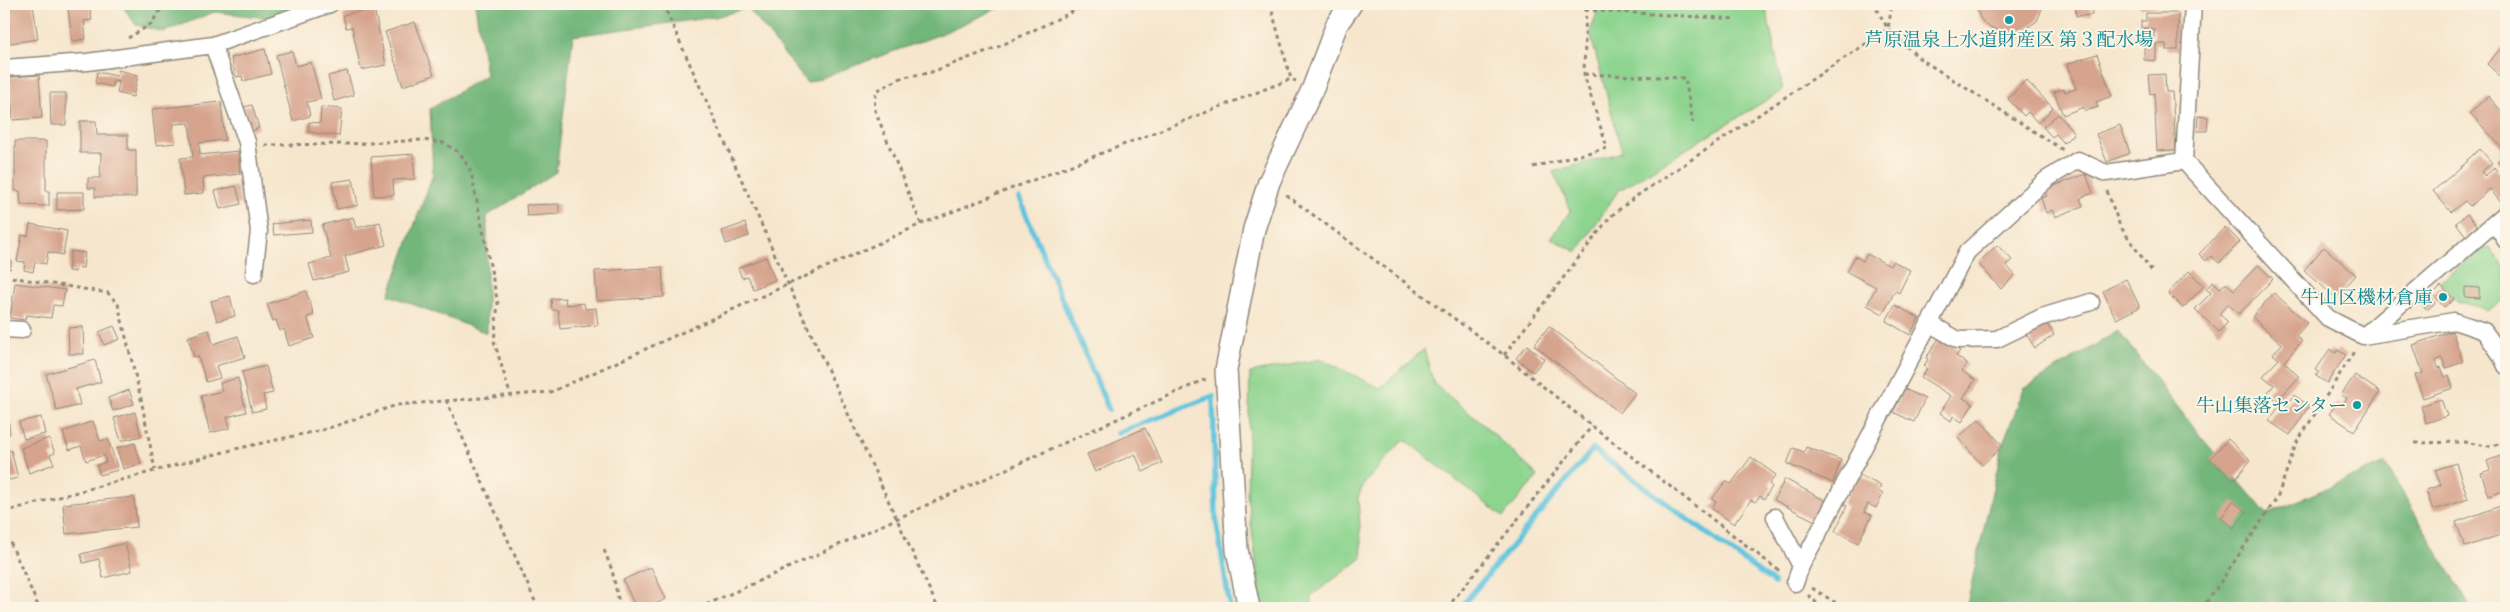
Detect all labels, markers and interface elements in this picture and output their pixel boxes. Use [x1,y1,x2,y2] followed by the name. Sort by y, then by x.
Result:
[2003,14,2015,26] marker: 芦原温泉上水道財産区 第３配水場
[1865,27,2153,52] place label: 芦原温泉上水道財産区 第３配水場
[2300,285,2433,310] place label: 牛山区機材倉庫
[2437,291,2449,303] marker: 牛山区機材倉庫
[2196,393,2347,418] place label: 牛山集落センター
[2351,399,2363,411] marker: 牛山集落センター

